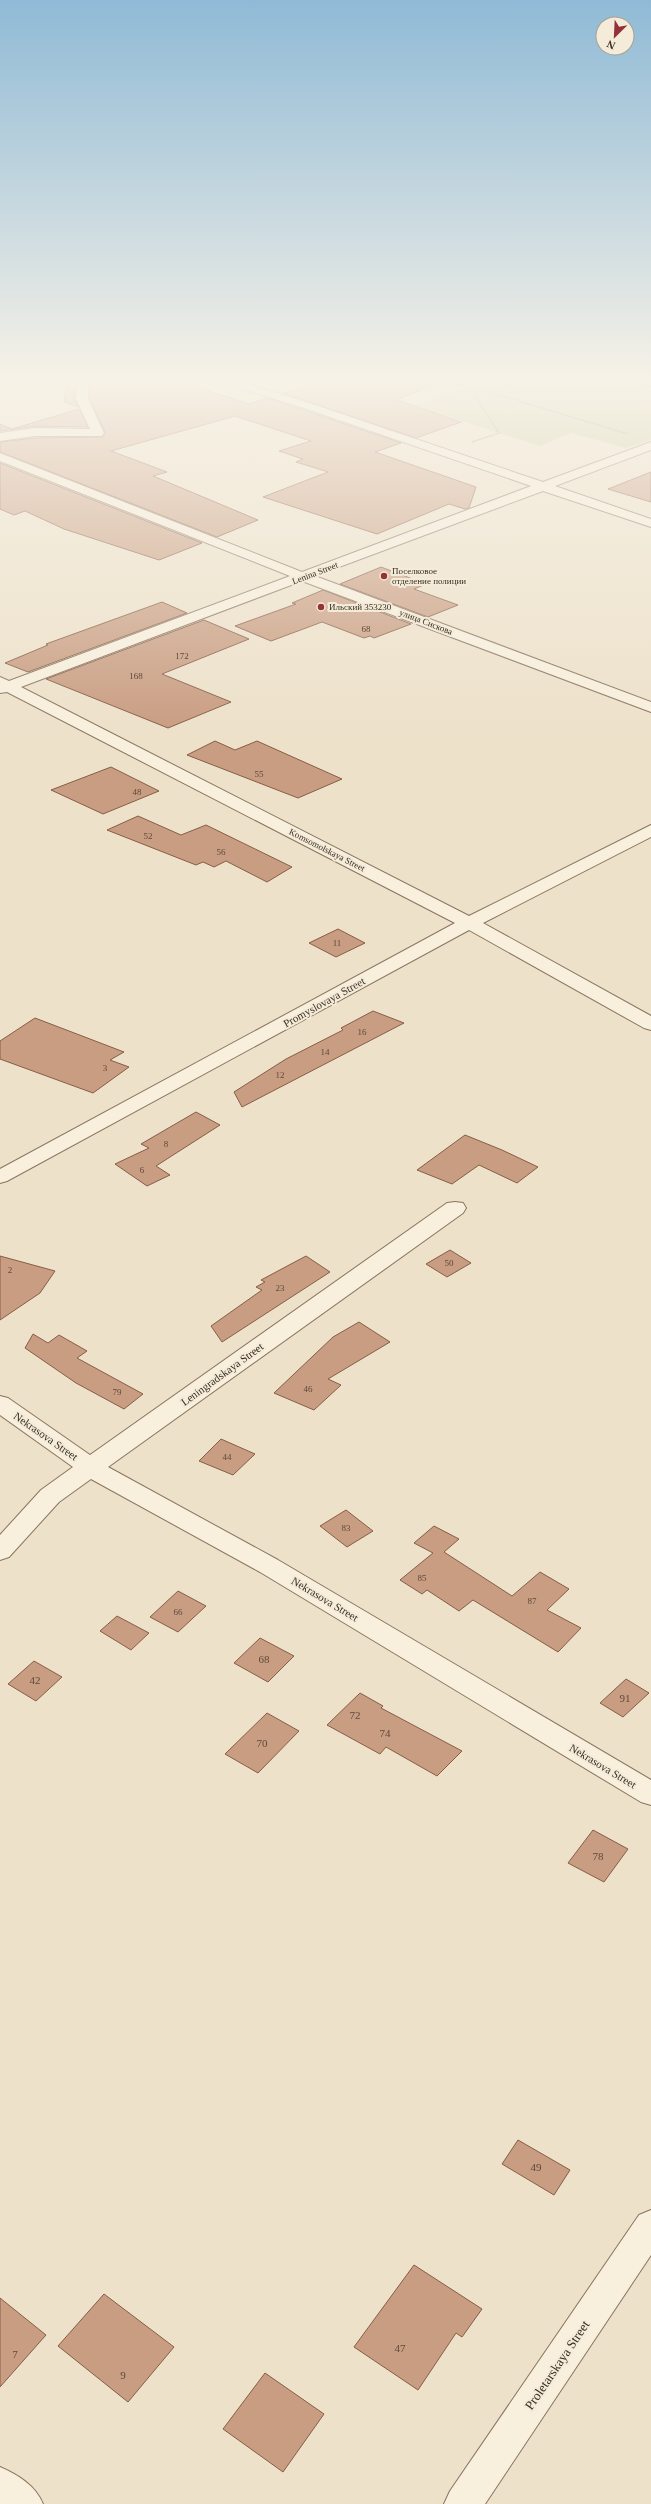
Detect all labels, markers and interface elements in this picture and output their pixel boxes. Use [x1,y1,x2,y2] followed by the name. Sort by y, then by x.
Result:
[595,16,635,56] north arrow
[605,38,617,52] text: N
[291,560,340,586] street label: Lenina Street
[392,566,466,586] place label: Поселковое отделение полиции
[379,571,389,581] marker: Поселковое отделение полиции
[316,602,326,612] marker: Ильский 353230
[329,602,392,612] place label: Ильский 353230
[398,607,454,637] street label: улица Сискова
[362,624,371,634] house number: 68
[175,651,189,661] house number: 172
[129,671,143,681] house number: 168
[255,769,264,779] house number: 55
[133,787,142,797] house number: 48
[287,827,367,874] street label: Komsomolskaya Street
[144,831,153,841] house number: 52
[217,847,226,857] house number: 56
[333,938,341,948] house number: 11
[281,975,367,1029] street label: Promyslovaya Street
[358,1027,367,1037] house number: 16
[321,1047,330,1057] house number: 14
[103,1063,108,1073] house number: 3
[276,1070,285,1080] house number: 12
[164,1139,169,1149] house number: 8
[140,1165,145,1175] house number: 6
[445,1258,454,1268] house number: 50
[8,1265,12,1275] house number: 2
[276,1283,285,1293] house number: 23
[179,1340,265,1408] street label: Leningradskaya Street
[304,1384,313,1394] house number: 46
[113,1387,122,1397] house number: 79
[12,1409,80,1463] street label: Nekrasova Street
[223,1452,232,1462] house number: 44
[342,1523,351,1533] house number: 83
[418,1573,427,1583] house number: 85
[290,1574,360,1624] street label: Nekrasova Street
[528,1596,537,1606] house number: 87
[174,1607,183,1617] house number: 66
[259,1653,270,1665] house number: 68
[30,1674,41,1686] house number: 42
[620,1692,631,1704] house number: 91
[350,1709,361,1721] house number: 72
[380,1727,391,1739] house number: 74
[257,1737,268,1749] house number: 70
[568,1741,638,1791] street label: Nekrasova Street
[593,1850,604,1862] house number: 78
[531,2161,542,2173] house number: 49
[522,2317,593,2412] street label: Proletarskaya Street
[395,2342,406,2354] house number: 47
[12,2348,18,2360] house number: 7
[120,2369,126,2381] house number: 9

